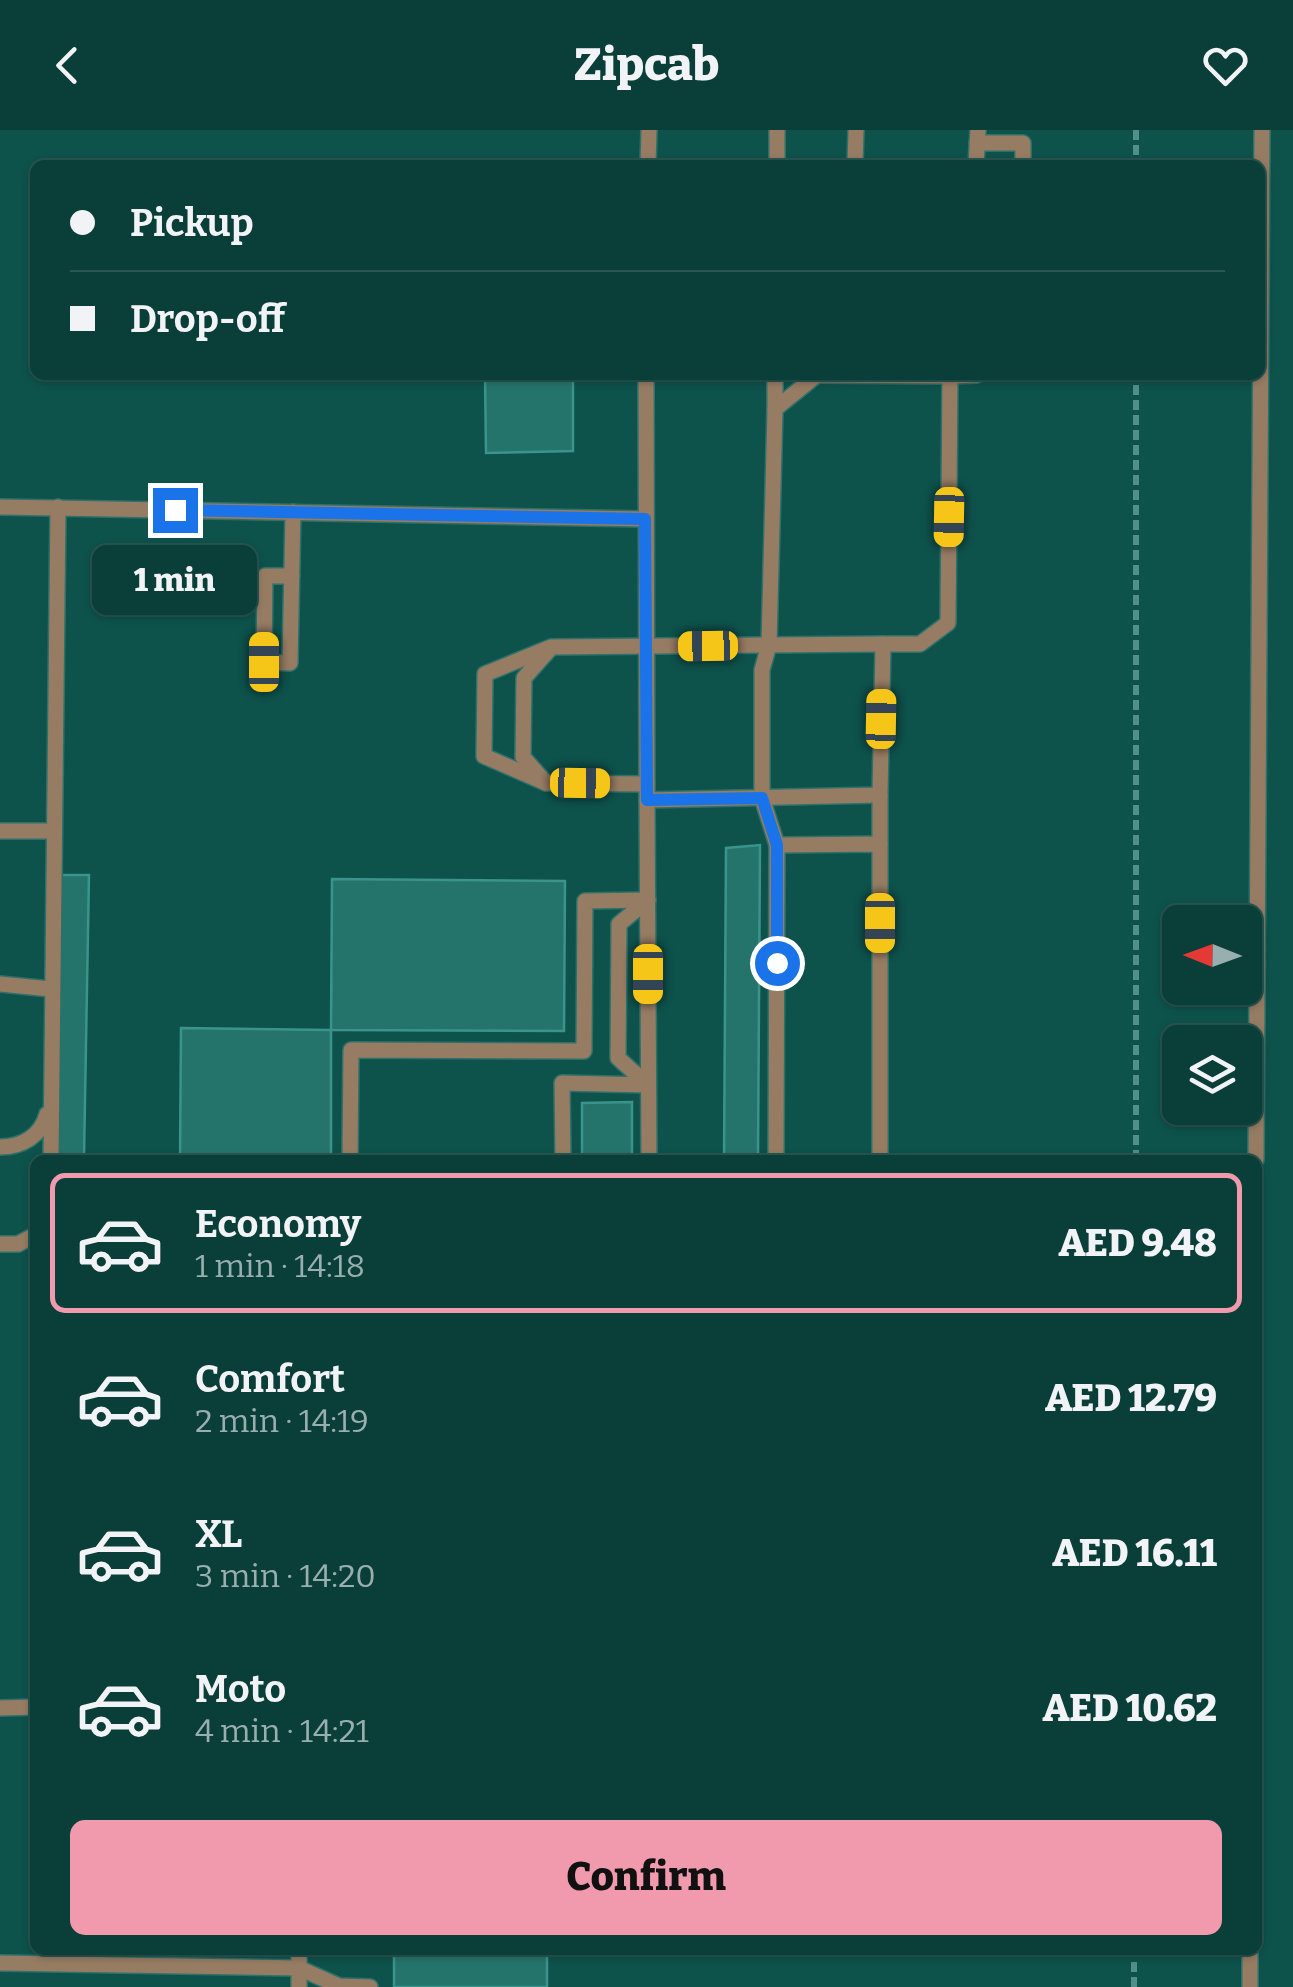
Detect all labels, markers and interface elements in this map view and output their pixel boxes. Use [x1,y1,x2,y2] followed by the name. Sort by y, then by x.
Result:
[40,38,95,93] icon: back
[574,38,719,92] text: Zipcab
[1198,38,1253,93] icon: heart
[130,200,254,246] text: Pickup
[130,296,285,342] text: Drop-off
[933,487,965,547] car
[153,488,198,533] route end
[92,545,258,615] callout: 1 min
[134,561,215,599] text: 1 min
[678,630,738,662] car
[249,632,279,692] car
[865,689,897,749] car
[550,767,610,799] car
[865,893,895,953] car
[1162,905,1262,1005] north arrow
[1162,905,1262,1125] map controls
[755,941,800,986] route start
[633,944,663,1004] car
[1162,1025,1262,1125] button: layers
[75,1198,165,1288] icon: car
[195,1201,361,1247] text: Economy
[1058,1220,1217,1266] text: AED 9.48
[195,1247,365,1285] text: 1 min · 14:18
[75,1353,165,1443] icon: car
[195,1356,345,1402] text: Comfort
[1045,1375,1217,1421] text: AED 12.79
[195,1402,369,1440] text: 2 min · 14:19
[75,1508,165,1598] icon: car
[195,1511,242,1557] text: XL
[1052,1530,1217,1576] text: AED 16.11
[195,1557,376,1595] text: 3 min · 14:20
[75,1663,165,1753] icon: car
[195,1666,286,1712] text: Moto
[1043,1685,1217,1731] text: AED 10.62
[195,1712,369,1750] text: 4 min · 14:21
[70,1820,1222,1935] button: Confirm

